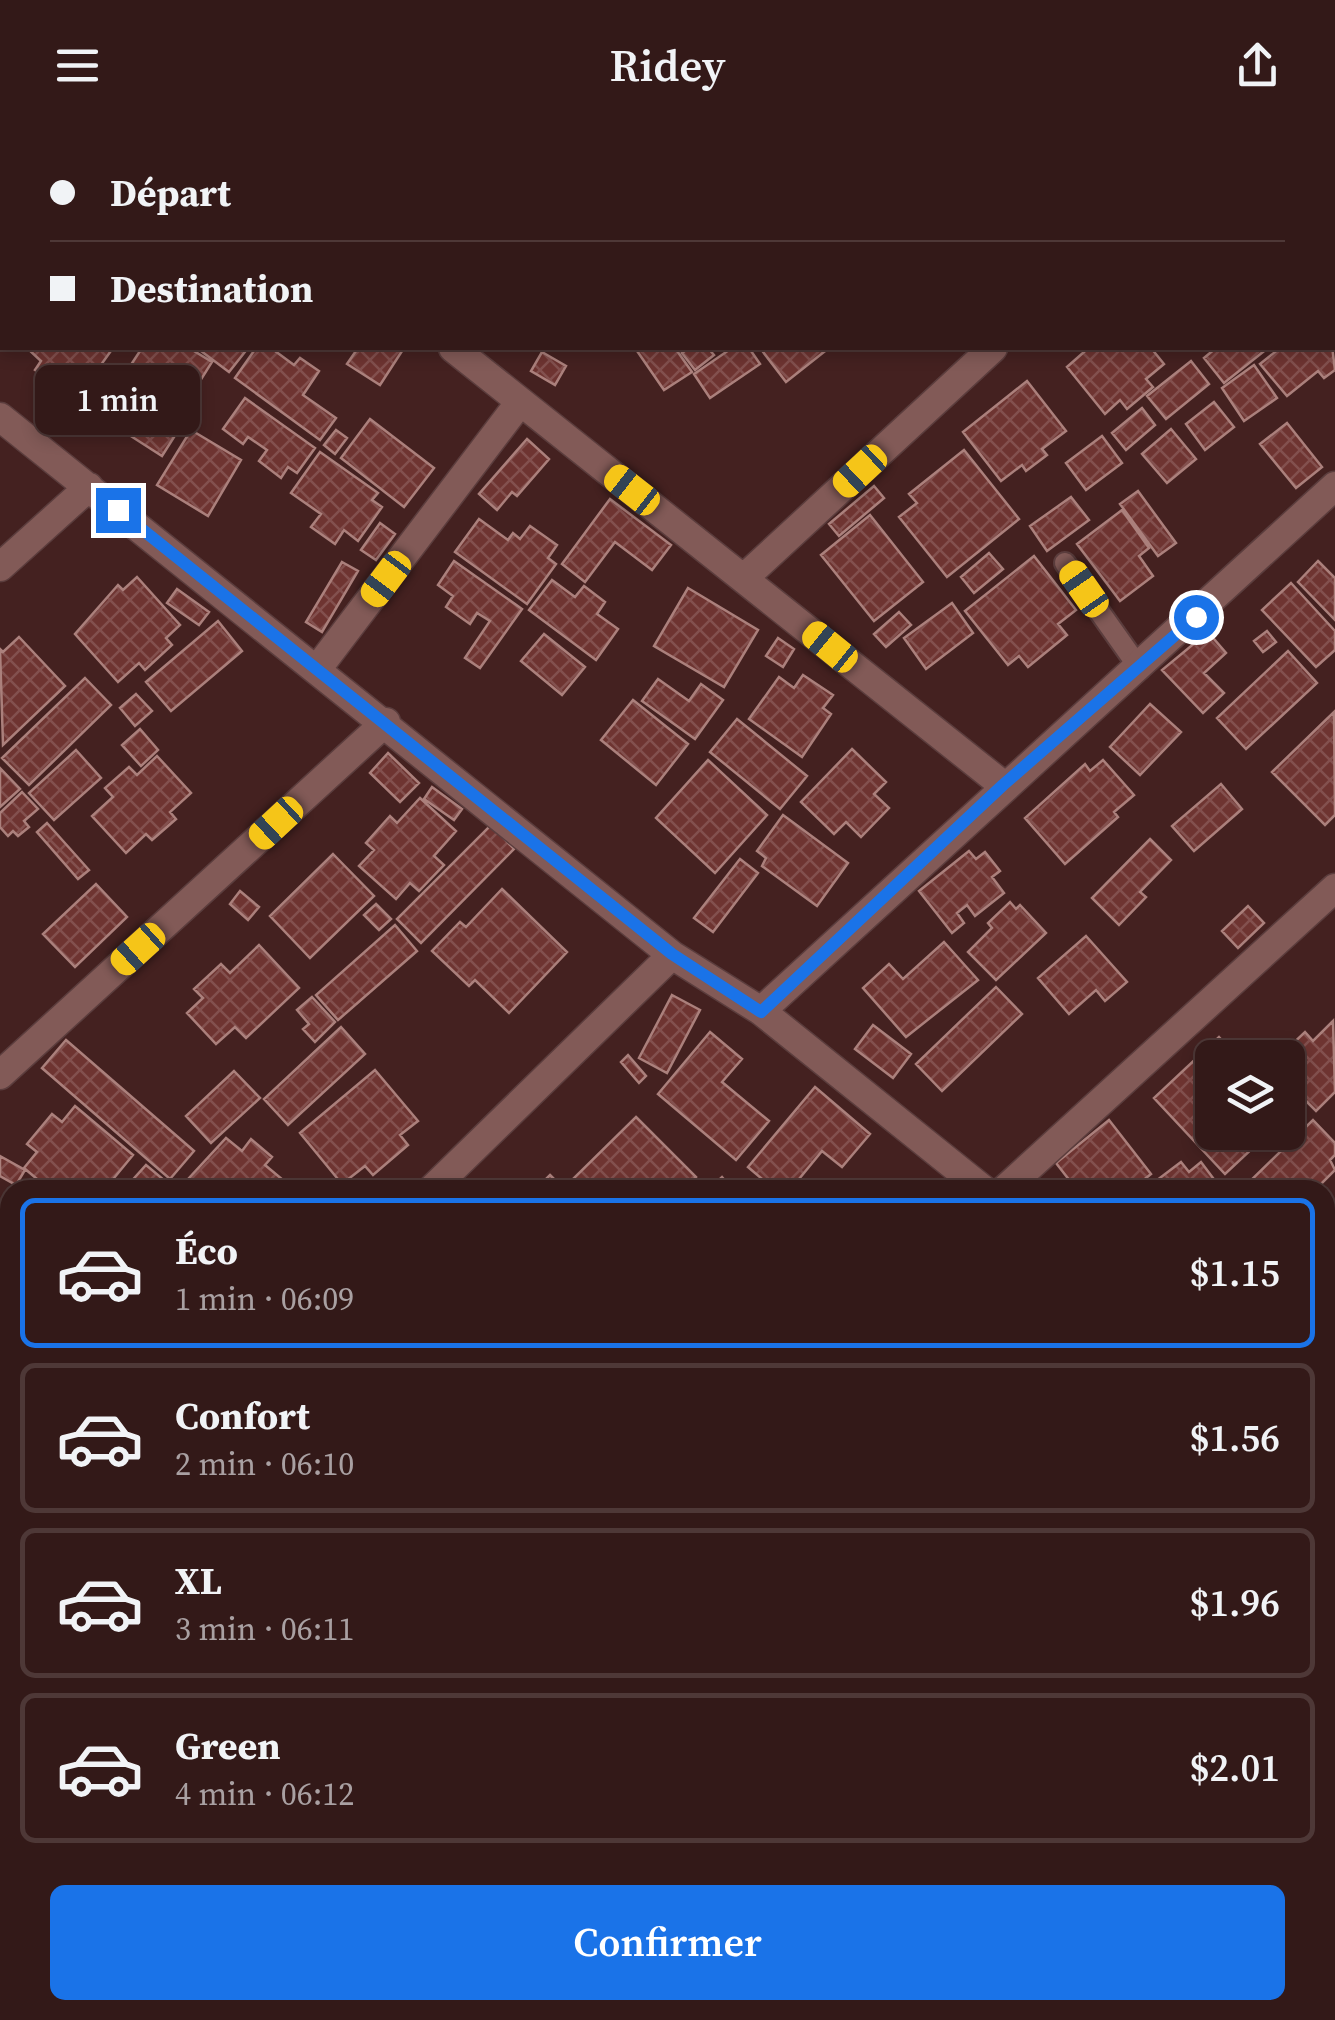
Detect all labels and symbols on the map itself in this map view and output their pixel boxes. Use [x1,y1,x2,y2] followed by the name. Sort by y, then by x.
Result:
[36,365,200,435] callout: 1 min
[828,440,892,502] car
[599,460,665,520] car
[96,488,141,533] route end
[356,546,416,612] car
[1055,556,1113,622] car
[1174,595,1219,640] route start
[797,616,863,678] car
[244,792,308,854] car
[106,918,170,980] car

